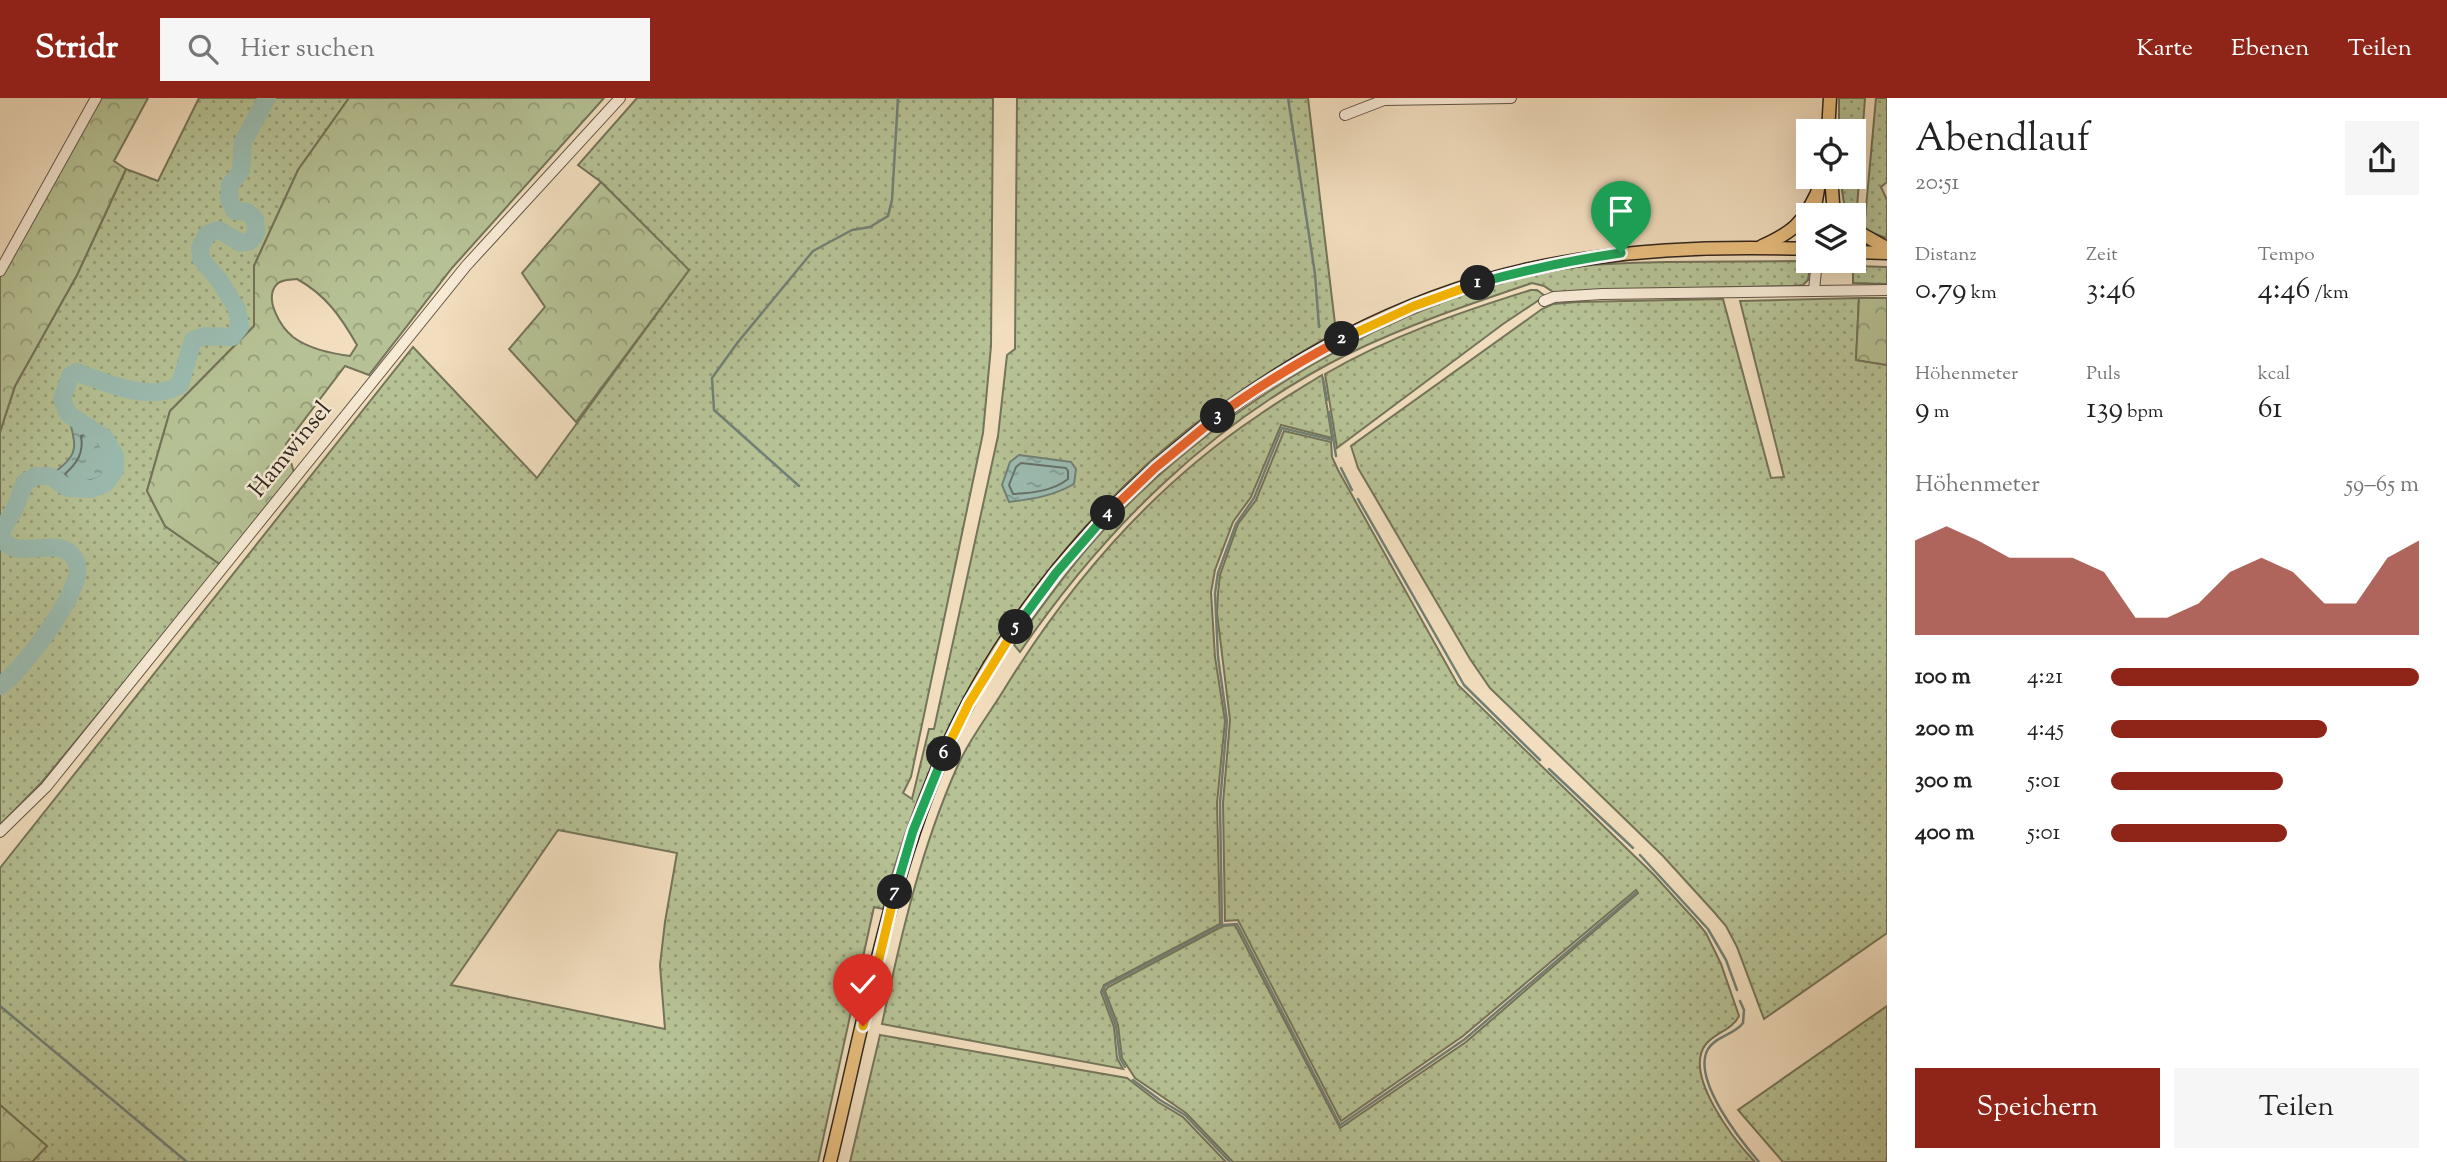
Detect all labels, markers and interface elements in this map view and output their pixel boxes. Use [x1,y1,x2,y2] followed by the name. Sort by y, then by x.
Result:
[160,18,650,81] search box
[35,25,118,73] text: Stridr
[184,30,222,68] icon: search
[240,31,375,68] text: Hier suchen
[2136,32,2193,66] text: Karte
[2231,32,2309,66] text: Ebenen
[2347,32,2412,66] text: Teilen
[1915,114,2090,168] text: Abendlauf
[1796,119,1866,273] map controls
[1796,119,1866,189] button: locate
[2345,121,2419,195] button: share
[1915,167,1959,200] text: 20:51
[1591,181,1651,253] pin
[1602,192,1640,230] icon: arrive
[1796,203,1866,273] button: layers
[1915,242,1977,269] text: Distanz
[2086,242,2118,269] text: Zeit
[2258,242,2315,269] text: Tempo
[1460,266,1496,300] pin: 1
[1474,269,1481,296] text: 1
[1915,269,1967,312] text: 0.79
[2086,269,2136,312] text: 3:46
[2258,269,2310,312] text: 4:46
[1967,280,1997,307] text: km
[2310,280,2349,307] text: /km
[1324,322,1360,356] pin: 2
[1337,325,1346,352] text: 2
[1915,361,2018,388] text: Höhenmeter
[2086,361,2121,388] text: Puls
[2258,361,2290,388] text: kcal
[1915,388,1930,431] text: 9
[2086,388,2123,431] text: 139
[2258,388,2282,431] text: 61
[241,394,341,506] street label: Hamwinsel
[1200,398,1236,434] pin: 3
[1930,399,1949,426] text: m
[2123,399,2163,426] text: bpm
[1214,402,1221,429] text: 3
[1915,469,2040,502] text: Höhenmeter
[2345,469,2419,502] text: 59–65 m
[1090,496,1126,530] pin: 4
[1103,499,1112,526] text: 4
[998,610,1034,644] pin: 5
[1012,613,1019,640] text: 5
[1915,661,1971,694] text: 100 m
[2027,661,2063,694] text: 4:21
[1915,713,1974,746] text: 200 m
[2027,713,2064,746] text: 4:45
[926,736,962,772] pin: 6
[939,740,948,767] text: 6
[1915,765,1972,798] text: 300 m
[2027,765,2060,798] text: 5:01
[1915,817,1975,850] text: 400 m
[2027,817,2060,850] text: 5:01
[878,874,912,910] pin: 7
[890,878,899,905] text: 7
[833,954,893,1026] pin
[844,965,882,1003] icon: check
[1915,1068,2160,1148] button: Speichern
[2174,1068,2419,1148] button: Teilen

